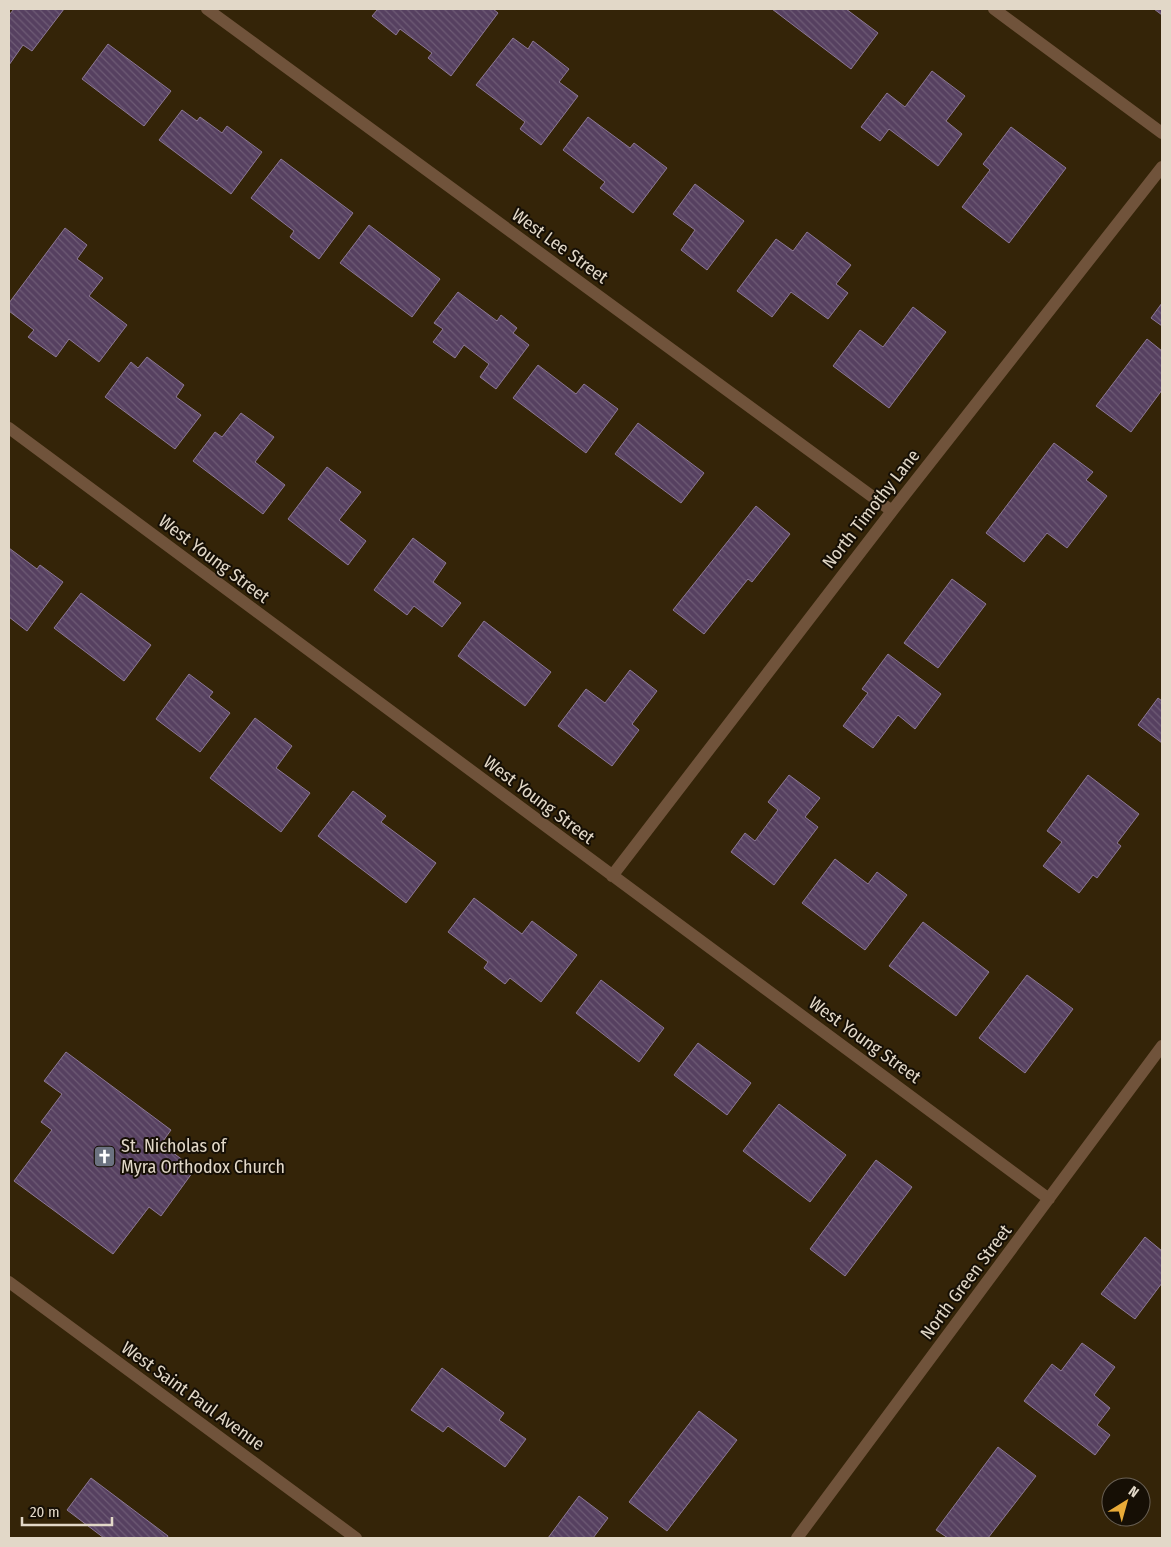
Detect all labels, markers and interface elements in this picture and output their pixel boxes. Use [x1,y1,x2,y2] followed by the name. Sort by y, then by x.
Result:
[507,204,613,288] street label: West Lee Street
[818,445,924,573] street label: North Timothy Lane
[154,510,274,608] street label: West Young Street
[479,751,599,849] street label: West Young Street
[805,992,925,1088] street label: West Young Street
[121,1135,285,1178] place label: St. Nicholas of Myra Orthodox Church
[93,1144,117,1168] church icon: St. Nicholas of Myra Orthodox Church
[916,1220,1016,1344] street label: North Green Street
[117,1337,269,1455] street label: West Saint Paul Avenue
[1101,1477,1151,1527] north arrow
[1125,1483,1142,1501] text: N
[22,1494,112,1526] scale bar
[30,1503,60,1521] text: 20 m

